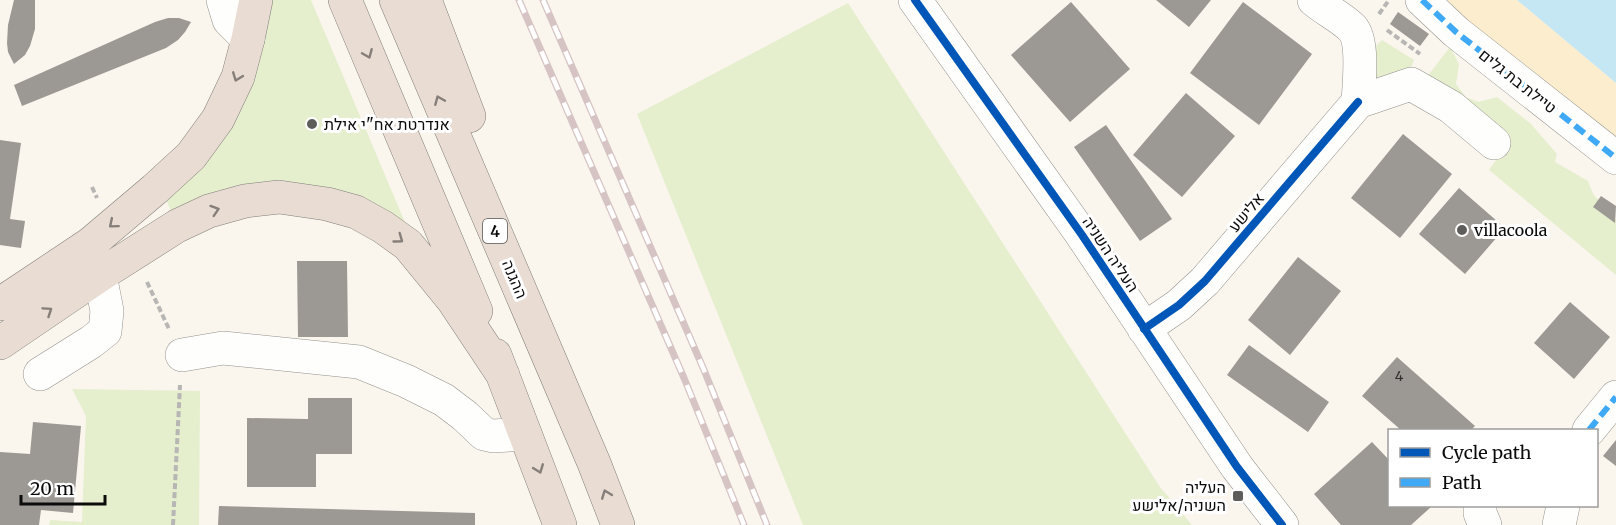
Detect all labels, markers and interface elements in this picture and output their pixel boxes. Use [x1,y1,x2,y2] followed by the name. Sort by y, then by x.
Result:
[1475,44,1561,118] street label: טיילת בת גלים
[360,48,372,59] one-way arrow
[231,71,244,82] one-way arrow
[434,96,446,107] one-way arrow
[324,114,450,134] place label: אנדרטת אח"י אילת
[305,117,319,131] marker: אנדרטת אח"י אילת
[1224,188,1268,236] street label: אלישע
[209,204,220,217] one-way arrow
[1078,212,1144,296] street label: העליה השניה
[109,217,120,228] one-way arrow
[483,219,507,243] road number: 4
[1473,220,1548,240] place label: villacoola
[1455,223,1469,237] marker: villacoola
[392,231,403,242] one-way arrow
[498,257,532,301] street label: ההגנה
[42,307,53,318] one-way arrow
[1395,367,1404,385] house number: 4
[1388,429,1598,507] legend
[1442,441,1532,464] text: Cycle path
[531,463,544,473] one-way arrow
[21,468,105,506] scale bar
[1442,471,1482,494] text: Path
[30,477,74,500] text: 20 m
[1132,477,1226,515] place label: העליה השניה/אלישע
[601,489,613,500] one-way arrow
[1231,489,1245,503] marker: העליה השניה/אלישע

